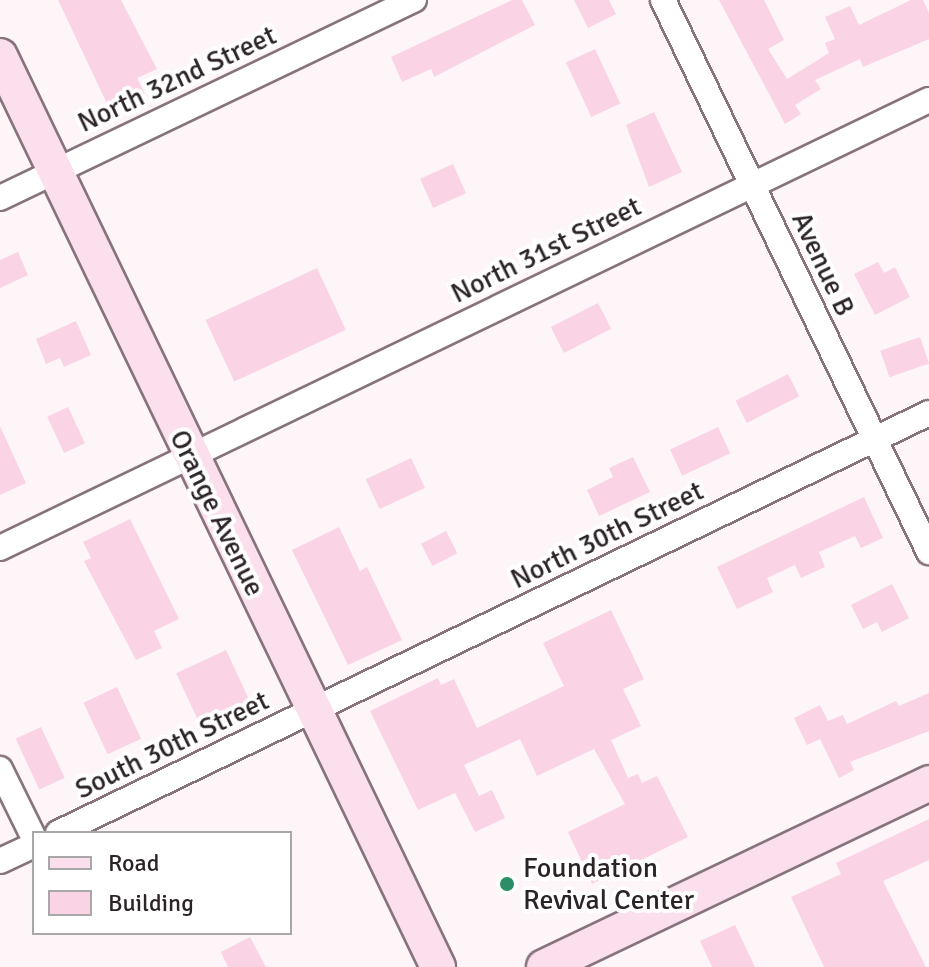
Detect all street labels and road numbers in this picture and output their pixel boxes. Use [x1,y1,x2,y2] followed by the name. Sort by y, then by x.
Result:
[72,18,282,140] street label: North 32nd Street
[446,190,646,310] street label: North 31st Street
[784,207,862,321] street label: Avenue B
[162,425,272,601] street label: Orange Avenue
[505,474,709,596] street label: North 30th Street
[70,684,274,806] street label: South 30th Street

